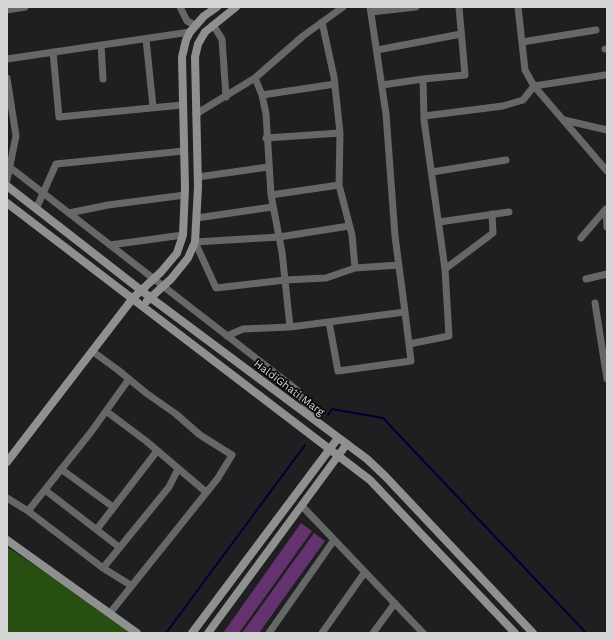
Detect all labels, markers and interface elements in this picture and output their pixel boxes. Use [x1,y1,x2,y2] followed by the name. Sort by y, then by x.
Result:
[251,357,327,419] street label: HaldiGhati Marg

